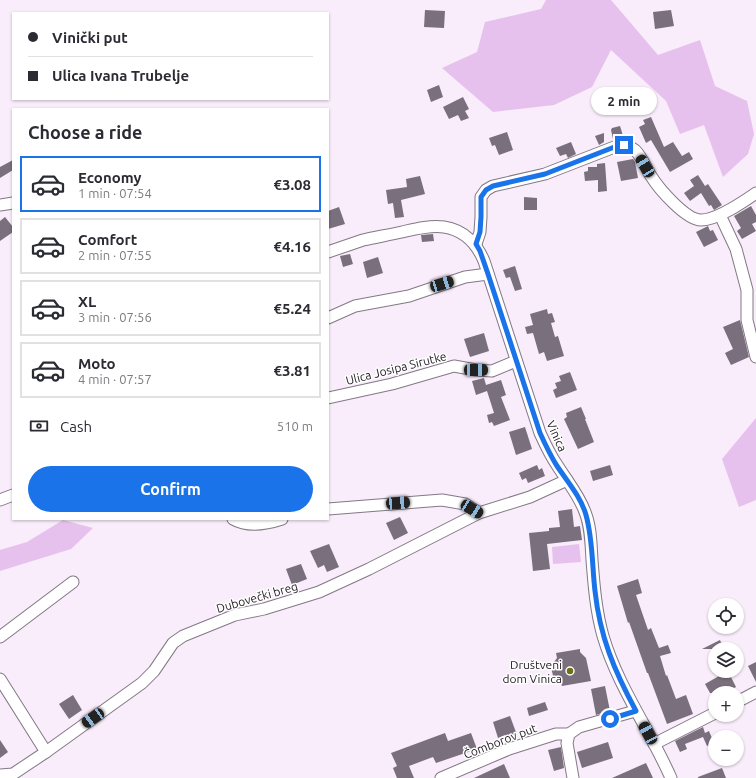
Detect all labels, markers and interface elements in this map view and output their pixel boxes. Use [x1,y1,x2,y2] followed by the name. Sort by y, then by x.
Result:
[52,29,128,46] text: Vinički put
[52,67,189,84] text: Ulica Ivana Trubelje
[591,87,657,115] callout: 2 min
[608,94,640,108] text: 2 min
[28,122,142,142] text: Choose a ride
[615,136,633,154] route end
[634,153,656,179] car
[30,166,66,202] icon: car
[78,169,142,186] text: Economy
[273,176,311,193] text: €3.08
[78,186,152,200] text: 1 min · 07:54
[30,228,66,264] icon: car
[78,231,137,248] text: Comfort
[273,238,311,255] text: €4.16
[78,248,152,262] text: 2 min · 07:55
[429,275,455,293] car
[30,290,66,326] icon: car
[78,293,96,310] text: XL
[273,300,311,317] text: €5.24
[78,310,152,324] text: 3 min · 07:56
[344,349,448,387] street label: Ulica Josipa Sirutke
[30,352,66,388] icon: car
[78,355,116,372] text: Moto
[273,362,311,379] text: €3.81
[464,364,488,376] car
[78,372,152,386] text: 4 min · 07:57
[28,415,50,437] icon: cash
[60,418,92,435] text: Cash
[277,419,313,433] text: 510 m
[544,419,570,453] street label: Vinica
[28,466,313,512] button: Confirm
[386,496,410,510] car
[459,498,485,520] car
[215,579,299,615] street label: Dubovečki breg
[708,598,744,766] map controls
[708,598,744,634] button: locate
[708,642,744,678] button: layers
[502,658,562,685] place label: Društveni dom Vinica
[565,666,575,676] marker: Društveni dom Vinica
[708,686,744,722] button: +
[80,706,106,730] car
[601,710,619,728] route start
[637,720,659,746] car
[461,721,539,761] street label: Čomborov put
[708,730,744,766] button: −

